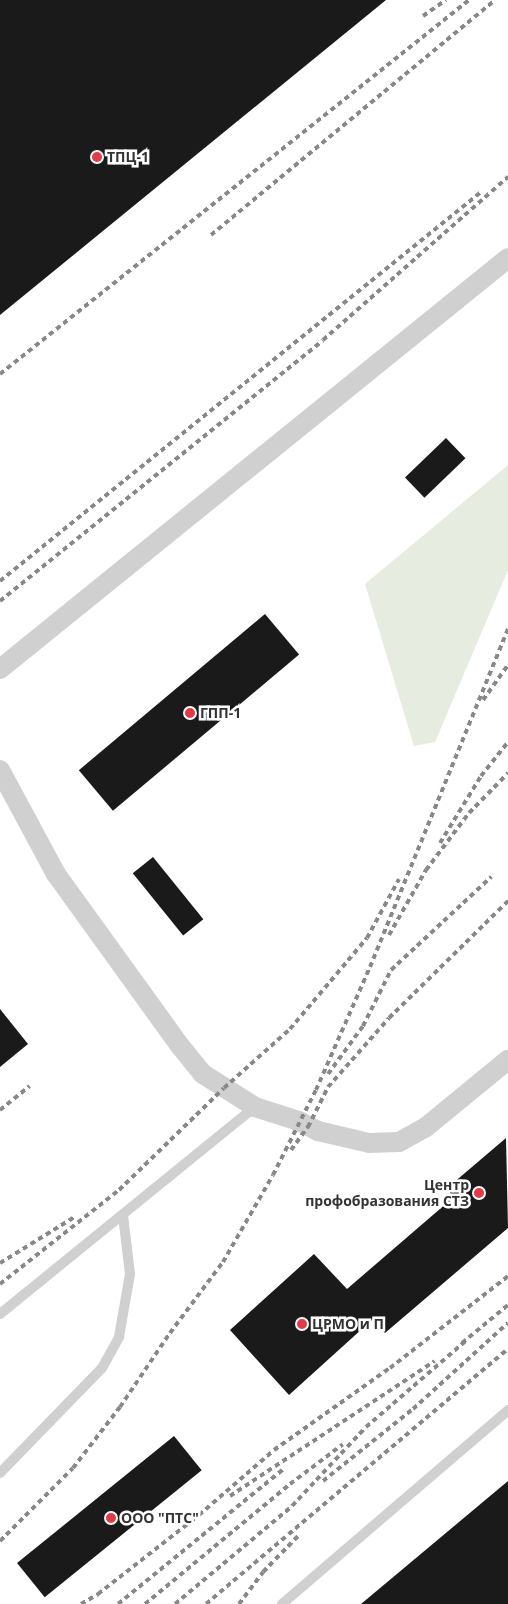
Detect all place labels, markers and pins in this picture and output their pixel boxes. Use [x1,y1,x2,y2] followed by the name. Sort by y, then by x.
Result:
[107,149,149,165] place label: ТПЦ-1
[91,151,103,163] marker: ТПЦ-1
[200,705,241,721] place label: ГПП-1
[184,707,196,719] marker: ГПП-1
[305,1177,469,1210] place label: Центр профобразования СТЗ
[473,1187,485,1199] marker: Центр профобразования СТЗ
[312,1316,384,1332] place label: ЦРМО и П
[296,1318,308,1330] marker: ЦРМО и П
[121,1510,199,1526] place label: ООО "ПТС"
[105,1512,117,1524] marker: ООО "ПТС"

